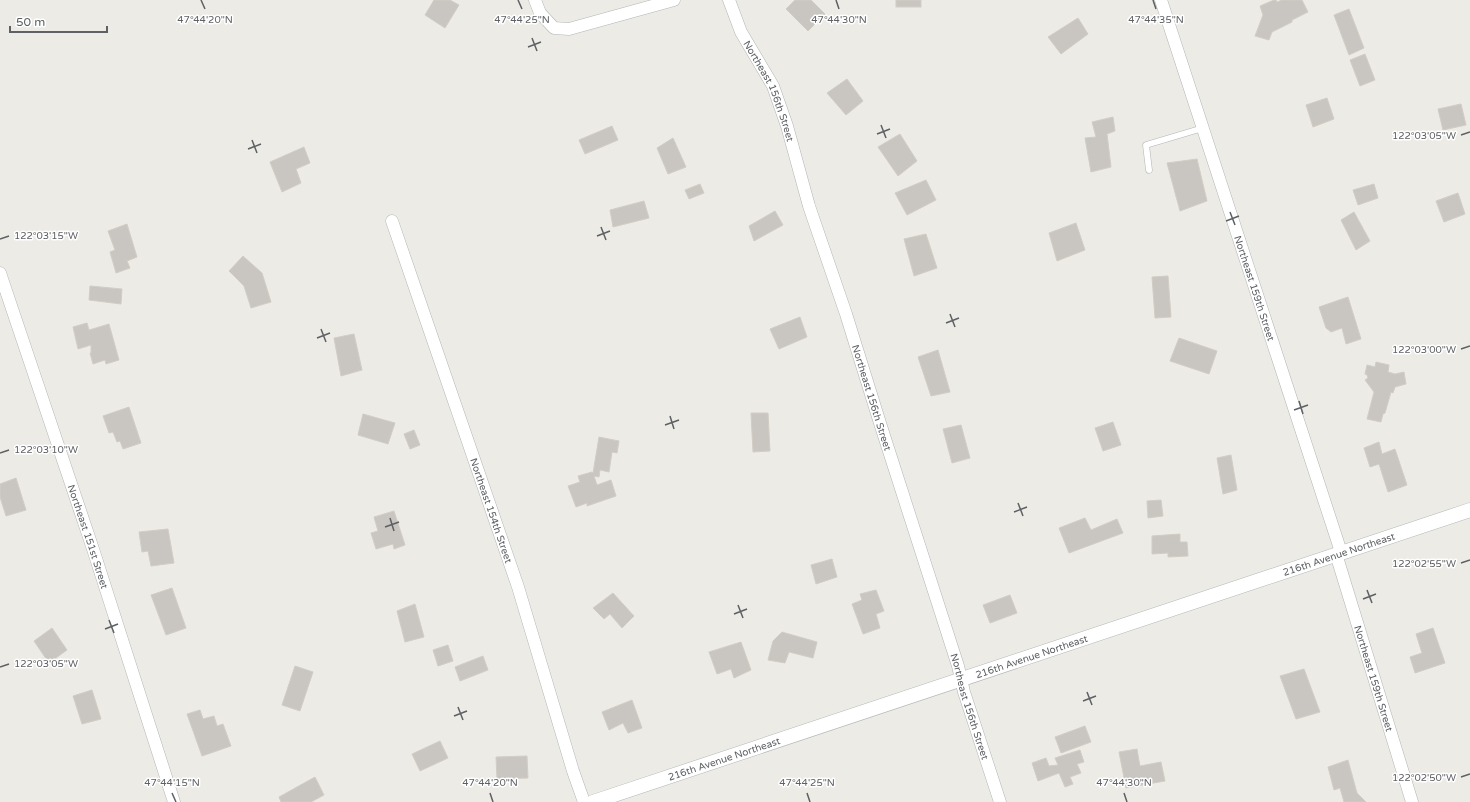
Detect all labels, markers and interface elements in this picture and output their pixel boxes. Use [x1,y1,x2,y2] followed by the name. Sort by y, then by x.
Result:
[10,8,107,34] scale bar
[177,14,233,26] text: 47°44'20"N
[494,14,550,26] text: 47°44'25"N
[811,14,867,26] text: 47°44'30"N
[1128,14,1184,26] text: 47°44'35"N
[16,15,45,29] text: 50 m
[740,39,796,143] street label: Northeast 156th Street
[1392,130,1456,142] text: 122°03'05"W
[14,230,78,242] text: 122°03'15"W
[1231,234,1277,343] street label: Northeast 159th Street
[849,343,893,452] street label: Northeast 156th Street
[1392,344,1456,356] text: 122°03'00"W
[14,444,78,456] text: 122°03'10"W
[467,457,514,565] street label: Northeast 154th Street
[65,483,110,591] street label: Northeast 151st Street
[1281,530,1397,579] street label: 216th Avenue Northeast
[1392,558,1456,570] text: 122°02'55"W
[1351,624,1395,733] street label: Northeast 159th Street
[974,633,1089,681] street label: 216th Avenue Northeast
[947,652,991,761] street label: Northeast 156th Street
[14,658,78,670] text: 122°03'05"W
[667,735,782,784] street label: 216th Avenue Northeast
[1392,772,1456,784] text: 122°02'50"W
[144,777,200,789] text: 47°44'15"N
[462,777,518,789] text: 47°44'20"N
[779,777,835,789] text: 47°44'25"N
[1096,777,1152,789] text: 47°44'30"N

